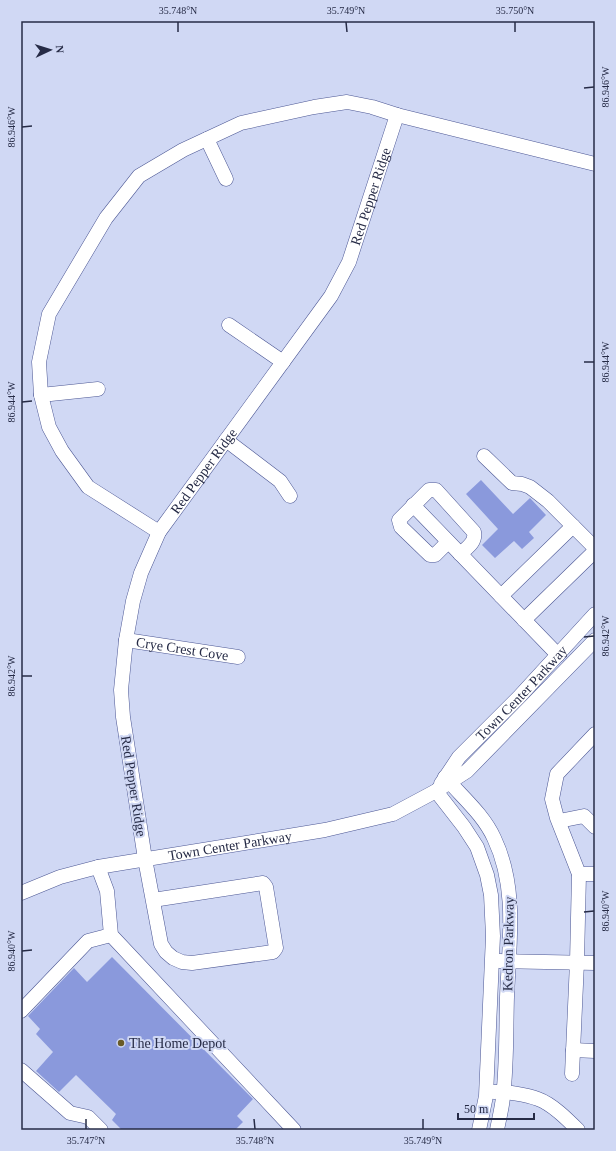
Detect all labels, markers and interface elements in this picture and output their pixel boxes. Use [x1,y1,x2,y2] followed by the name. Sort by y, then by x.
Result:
[159,5,197,16] text: 35.748°N
[327,5,365,16] text: 35.749°N
[496,5,534,16] text: 35.750°N
[30,30,70,70] north arrow
[54,45,66,54] text: N
[600,66,611,107] text: 86.946°W
[6,106,17,147] text: 86.946°W
[348,146,394,247] street label: Red Pepper Ridge
[600,341,611,382] text: 86.944°W
[6,381,17,422] text: 86.944°W
[168,426,240,517] street label: Red Pepper Ridge
[600,615,611,656] text: 86.942°W
[135,635,230,663] street label: Crye Crest Cove
[473,643,570,744] street label: Town Center Parkway
[6,655,17,696] text: 86.942°W
[118,735,149,838] street label: Red Pepper Ridge
[167,829,293,863] street label: Town Center Parkway
[600,890,611,931] text: 86.940°W
[500,897,517,991] street label: Kedron Parkway
[6,930,17,971] text: 86.940°W
[129,1036,226,1051] place label: The Home Depot
[116,1038,126,1048] marker: The Home Depot
[458,1095,534,1121] scale bar
[464,1102,489,1116] text: 50 m
[67,1135,105,1146] text: 35.747°N
[236,1135,274,1146] text: 35.748°N
[404,1135,442,1146] text: 35.749°N

